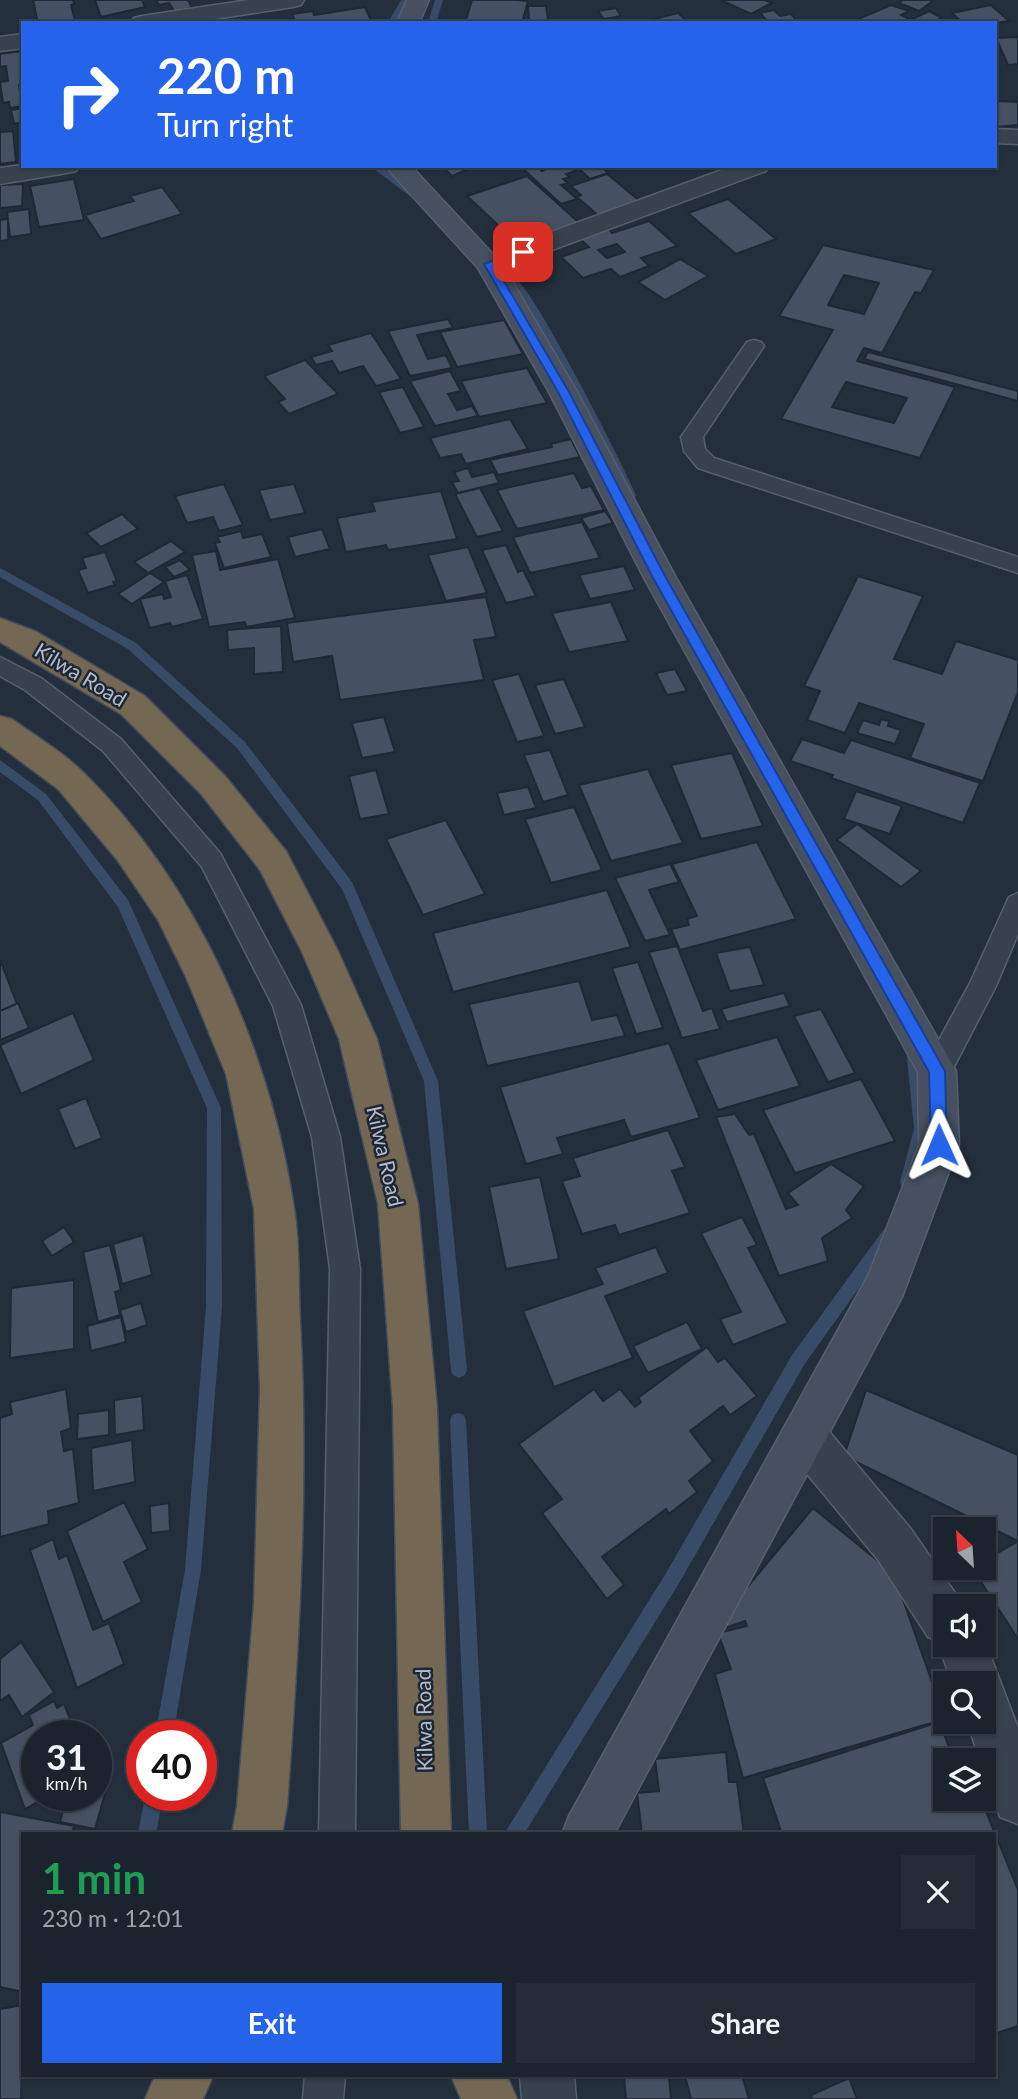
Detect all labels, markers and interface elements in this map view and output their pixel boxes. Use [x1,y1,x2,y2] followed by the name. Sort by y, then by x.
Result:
[157,46,295,104] text: 220 m
[42,49,133,140] icon: right
[157,105,293,144] text: Turn right
[493,222,553,282] pin
[504,233,542,271] icon: arrive
[31,637,131,711] street label: Kilwa Road
[362,1103,410,1209] street label: Kilwa Road
[902,1108,976,1182] position arrow
[933,1517,996,1580] north arrow
[933,1517,996,1811] map controls
[933,1594,996,1657] button: sound
[410,1668,436,1772] street label: Kilwa Road
[933,1671,996,1734] button: search
[126,1720,217,1811] speed limit sign: 40
[46,1735,87,1777] text: 31
[933,1748,996,1811] button: layers
[45,1772,88,1794] text: km/h
[42,1853,146,1903] text: 1 min
[901,1855,975,1929] button: close
[42,1904,184,1932] text: 230 m · 12:01
[42,1983,502,2063] button: Exit
[516,1983,975,2063] button: Share

